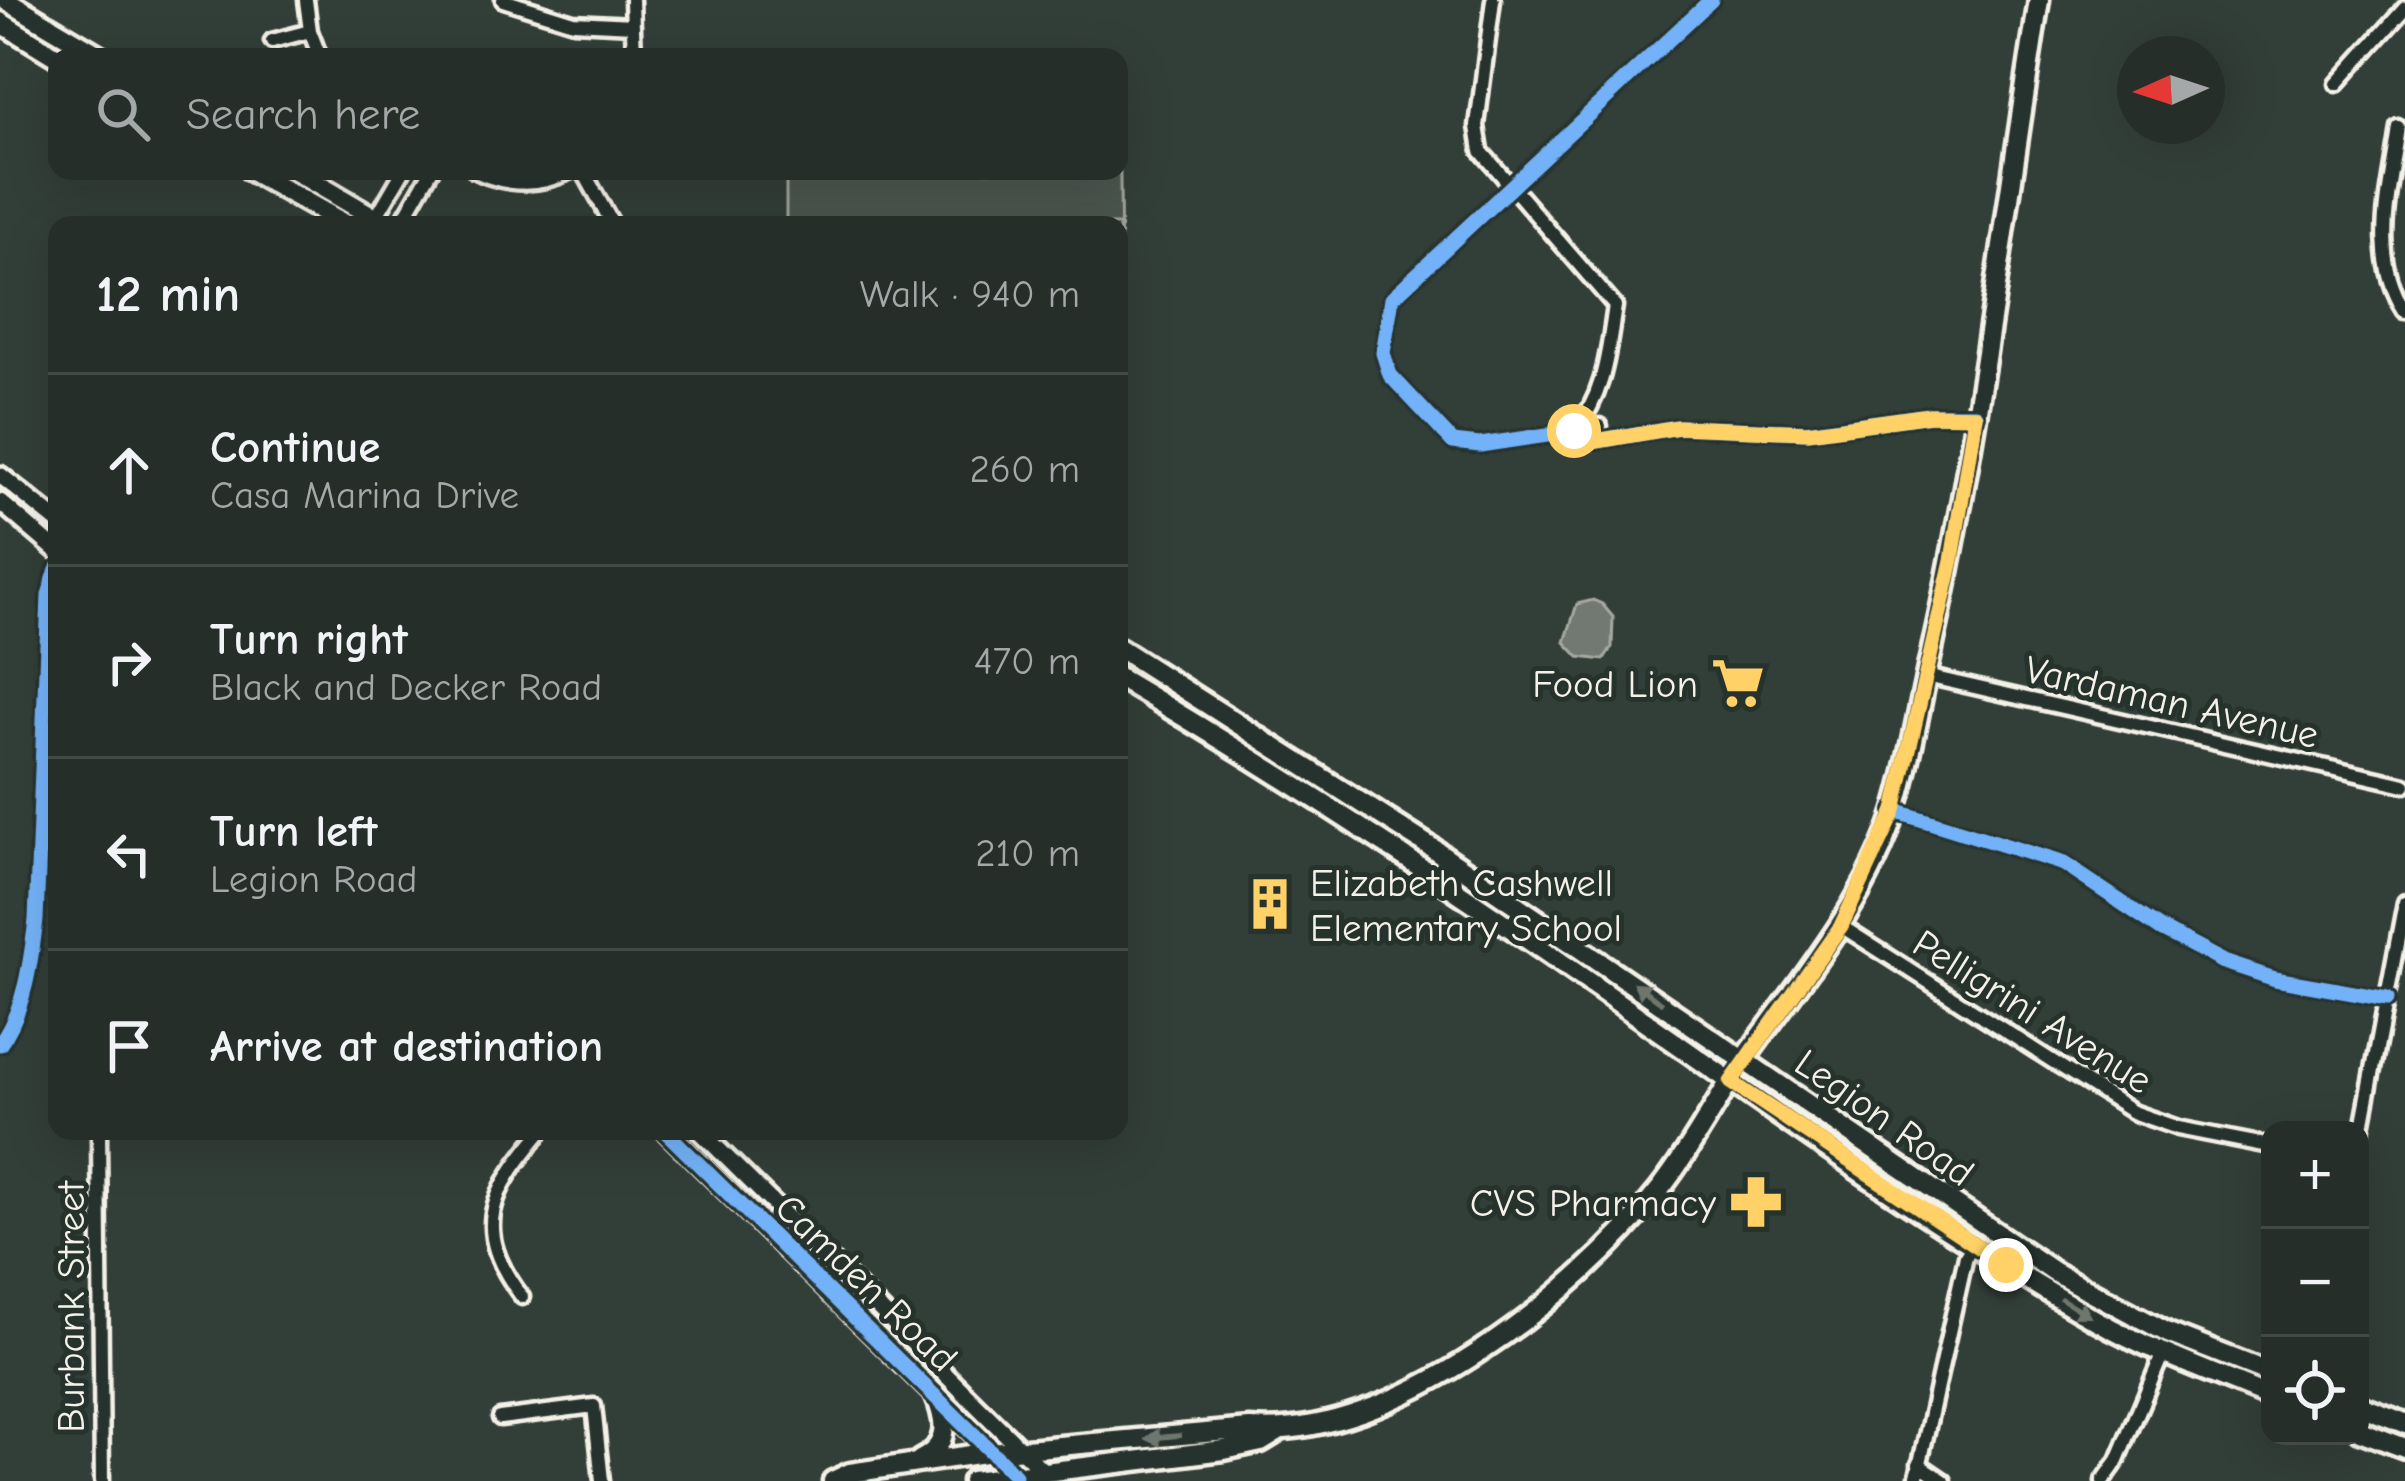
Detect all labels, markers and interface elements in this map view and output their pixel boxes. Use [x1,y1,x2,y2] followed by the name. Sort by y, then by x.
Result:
[2117,36,2225,144] north arrow
[48,48,1128,180] search box
[90,81,156,147] icon: search
[186,88,420,140] text: Search here
[96,265,240,324] text: 12 min
[860,272,1080,317] text: Walk · 940 m
[1547,404,1601,458] route start
[210,421,380,473] text: Continue
[96,437,162,503] icon: ahead
[969,447,1080,492] text: 260 m
[210,473,519,518] text: Casa Marina Drive
[210,613,408,665] text: Turn right
[96,629,162,695] icon: right
[974,639,1080,684] text: 470 m
[2021,647,2323,758] street label: Vardaman Avenue
[1709,654,1767,712] supermarket icon: Food Lion
[1532,662,1698,707] place label: Food Lion
[210,665,602,710] text: Black and Decker Road
[210,805,377,857] text: Turn left
[96,821,162,887] icon: left
[975,831,1080,876] text: 210 m
[210,857,417,902] text: Legion Road
[1310,861,1622,951] place label: Elizabeth Cashwell Elementary School
[1241,875,1299,933] building icon: Elizabeth Cashwell Elementary School
[1905,921,2160,1104] street label: Pelligrini Avenue
[1632,982,1665,1005] one-way arrow
[96,1013,162,1079] icon: arrive
[210,1020,603,1072] text: Arrive at destination
[1786,1040,1982,1196] street label: Legion Road
[2261,1121,2369,1445] map controls
[2261,1121,2369,1229] button: +
[1727,1173,1785,1231] pharmacy icon: CVS Pharmacy
[49,1179,94,1433] street label: Burbank Street
[1470,1181,1717,1226] place label: CVS Pharmacy
[766,1185,966,1381] street label: Camden Road
[2261,1229,2369,1337] button: −
[1979,1238,2033,1292] route end
[2058,1295,2091,1317] one-way arrow
[2261,1337,2369,1445] button: locate
[1144,1428,1181,1447] one-way arrow

